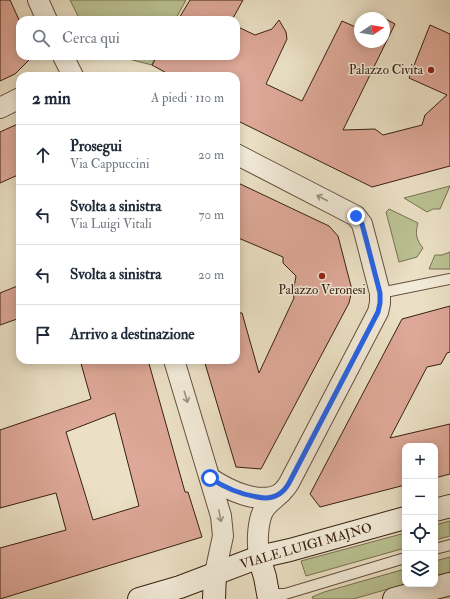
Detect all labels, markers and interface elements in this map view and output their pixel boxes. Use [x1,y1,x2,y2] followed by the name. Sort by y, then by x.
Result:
[354,12,390,48] north arrow
[16,16,240,60] search box
[30,27,52,49] icon: search
[62,29,120,48] text: Cerca qui
[349,62,424,78] place label: Palazzo Civita
[426,65,436,75] marker: Palazzo Civita
[32,88,71,109] text: 2 min
[151,90,224,106] text: A piedi · 110 m
[70,137,122,156] text: Prosegui
[32,144,54,166] icon: ahead
[198,147,224,163] text: 20 m
[70,156,149,172] text: Via Cappuccini
[316,194,328,201] one-way arrow
[70,197,162,216] text: Svolta a sinistra
[32,204,54,226] icon: left
[199,207,224,223] text: 70 m
[347,207,365,225] route end
[70,216,152,232] text: Via Luigi Vitali
[32,264,54,286] icon: left
[70,265,162,284] text: Svolta a sinistra
[198,267,224,283] text: 20 m
[317,271,327,281] marker: Palazzo Veronesi
[278,282,366,298] place label: Palazzo Veronesi
[32,324,54,346] icon: arrive
[70,325,195,344] text: Arrivo a destinazione
[183,391,190,404] one-way arrow
[402,443,438,587] map controls
[402,443,438,479] button: +
[201,469,219,487] route start
[402,479,438,515] button: −
[216,509,224,522] one-way arrow
[402,515,438,551] button: locate
[238,520,374,572] street label: VIALE LUIGI MAJNO
[402,551,438,587] button: layers

